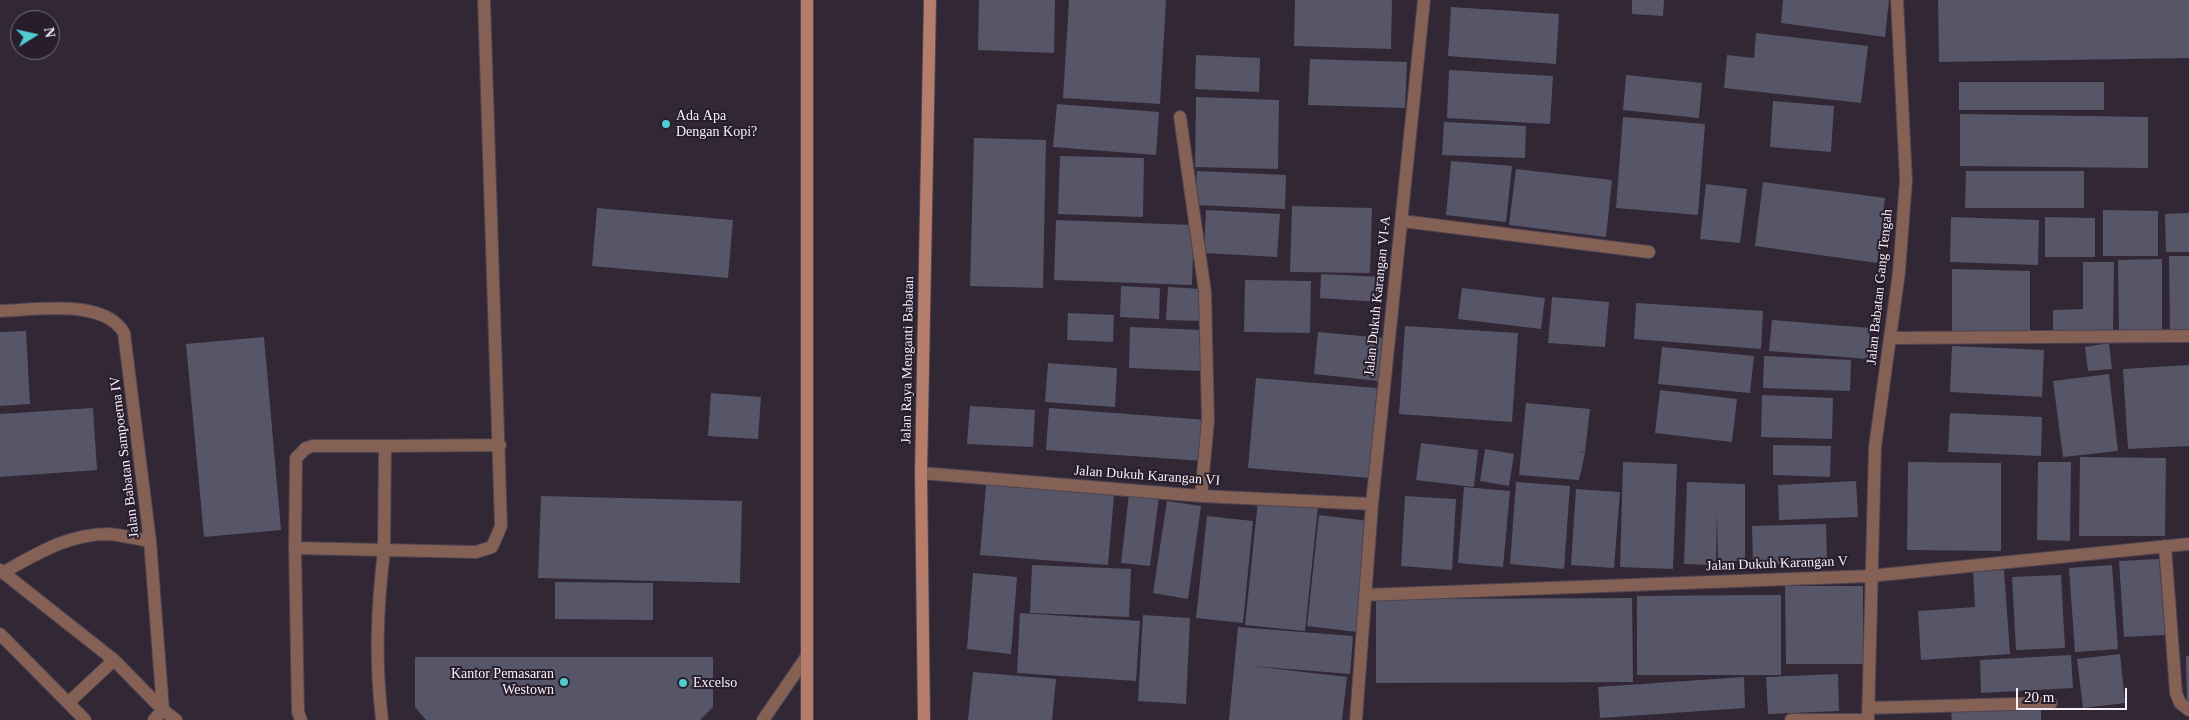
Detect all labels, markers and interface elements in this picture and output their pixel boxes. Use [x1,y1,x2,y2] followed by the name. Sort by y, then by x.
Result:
[10,10,60,60] north arrow
[41,26,58,39] text: N
[676,108,757,140] place label: Ada Apa Dengan Kopi?
[660,118,672,130] marker: Ada Apa Dengan Kopi?
[1863,208,1897,366] street label: Jalan Babatan Gang Tengah
[1361,215,1395,377] street label: Jalan Dukuh Karangan VI-A
[898,276,918,444] street label: Jalan Raya Menganti Babatan
[107,375,143,539] street label: Jalan Babatan Sampoerna IV
[1073,463,1221,489] street label: Jalan Dukuh Karangan VI
[1706,553,1848,575] street label: Jalan Dukuh Karangan V
[451,666,554,699] place label: Kantor Pemasaran Westown
[693,675,737,691] place label: Excelso
[558,676,570,688] marker: Kantor Pemasaran Westown
[677,677,689,689] marker: Excelso
[2019,678,2130,710] scale bar
[2024,689,2054,705] text: 20 m

